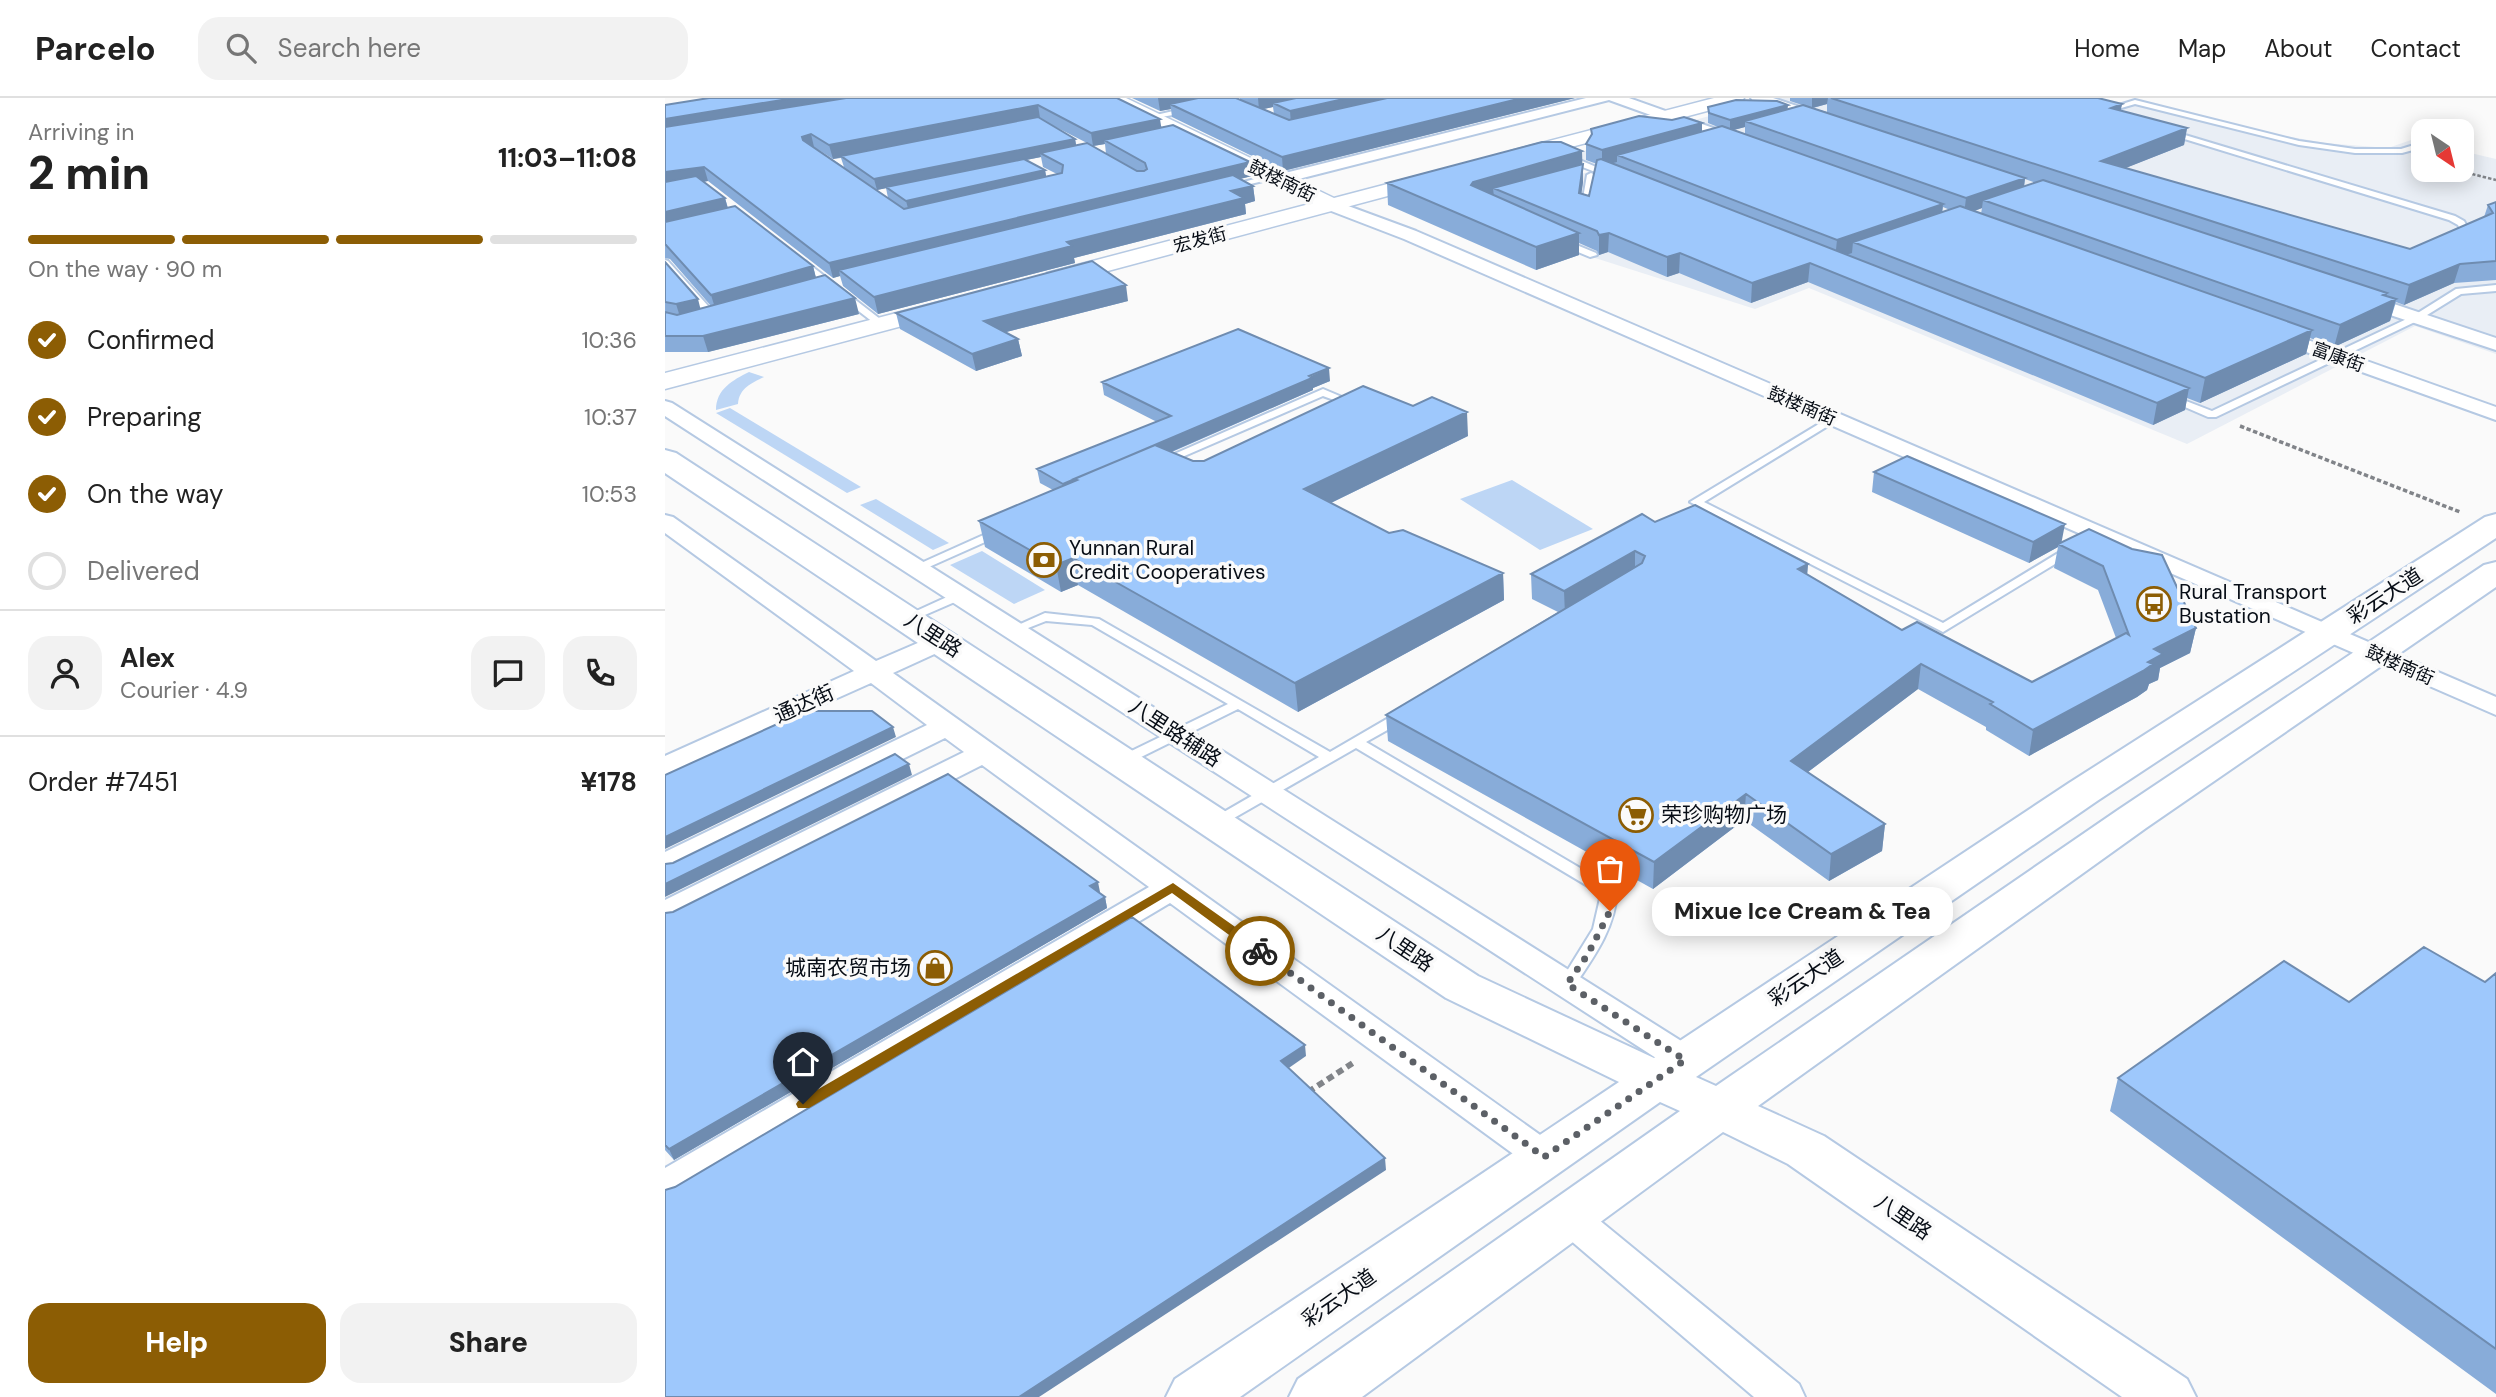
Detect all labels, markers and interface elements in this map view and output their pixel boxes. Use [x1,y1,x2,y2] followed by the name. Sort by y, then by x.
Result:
[198,17,688,80] search box
[35,27,156,70] text: Parcelo
[222,29,260,67] icon: search
[278,31,421,65] text: Search here
[2074,33,2140,64] text: Home
[2178,33,2226,64] text: Map
[2264,33,2333,64] text: About
[2371,33,2461,64] text: Contact
[28,117,134,147] text: Arriving in
[2411,119,2475,182] north arrow
[2411,119,2474,182] map controls
[498,141,637,175] text: 11:03–11:08
[28,143,150,203] text: 2 min
[1244,154,1320,208] street label: 鼓楼南街
[1171,221,1229,259] street label: 宏发街
[28,254,222,284] text: On the way · 90 m
[28,321,66,359] icon: check
[87,323,214,357] text: Confirmed
[581,325,637,355] text: 10:36
[2309,336,2367,378] street label: 富康街
[1764,381,1840,431] street label: 鼓楼南街
[28,398,66,436] icon: check
[87,400,202,434] text: Preparing
[584,402,637,432] text: 10:37
[28,475,66,513] icon: check
[87,477,223,511] text: On the way
[582,479,637,509] text: 10:53
[1069,534,1266,586] place label: Yunnan Rural Credit Cooperatives
[1025,541,1063,579] bank icon: Yunnan Rural Credit Cooperatives
[87,554,200,588] text: Delivered
[2342,561,2428,631] street label: 彩云大道
[2179,578,2327,630] place label: Rural Transport Bustation
[2135,585,2173,623] bus stop icon: Rural Transport Bustation
[899,606,967,664] street label: 八里路
[28,636,102,710] button: person
[471,636,545,710] button: chat
[563,636,637,710] button: phone
[2362,639,2438,691] street label: 鼓楼南街
[120,641,175,675] text: Alex
[120,675,248,705] text: Courier · 4.9
[770,678,838,730] street label: 通达街
[1123,693,1227,773] street label: 八里路辅路
[28,765,178,799] text: Order #7451
[580,765,637,799] text: ¥178
[1617,796,1655,834] supermarket icon: 荣珍购物广场
[1661,801,1787,829] place label: 荣珍购物广场
[1580,839,1640,911] pin
[1591,850,1629,888] icon: bag
[1652,886,1953,936] callout: Mixue Ice Cream & Tea
[1674,896,1931,926] text: Mixue Ice Cream & Tea
[1225,916,1295,986] courier
[1371,920,1439,978] street label: 八里路
[1241,932,1279,970] icon: bike
[1763,943,1849,1013] street label: 彩云大道
[916,949,954,987] shop icon: 城南农贸市场
[785,954,911,982] place label: 城南农贸市场
[773,1032,833,1104] pin
[784,1043,822,1081] icon: home
[1869,1188,1937,1246] street label: 八里路
[1297,1262,1381,1334] street label: 彩云大道
[28,1303,326,1383] button: Help
[340,1303,637,1383] button: Share

